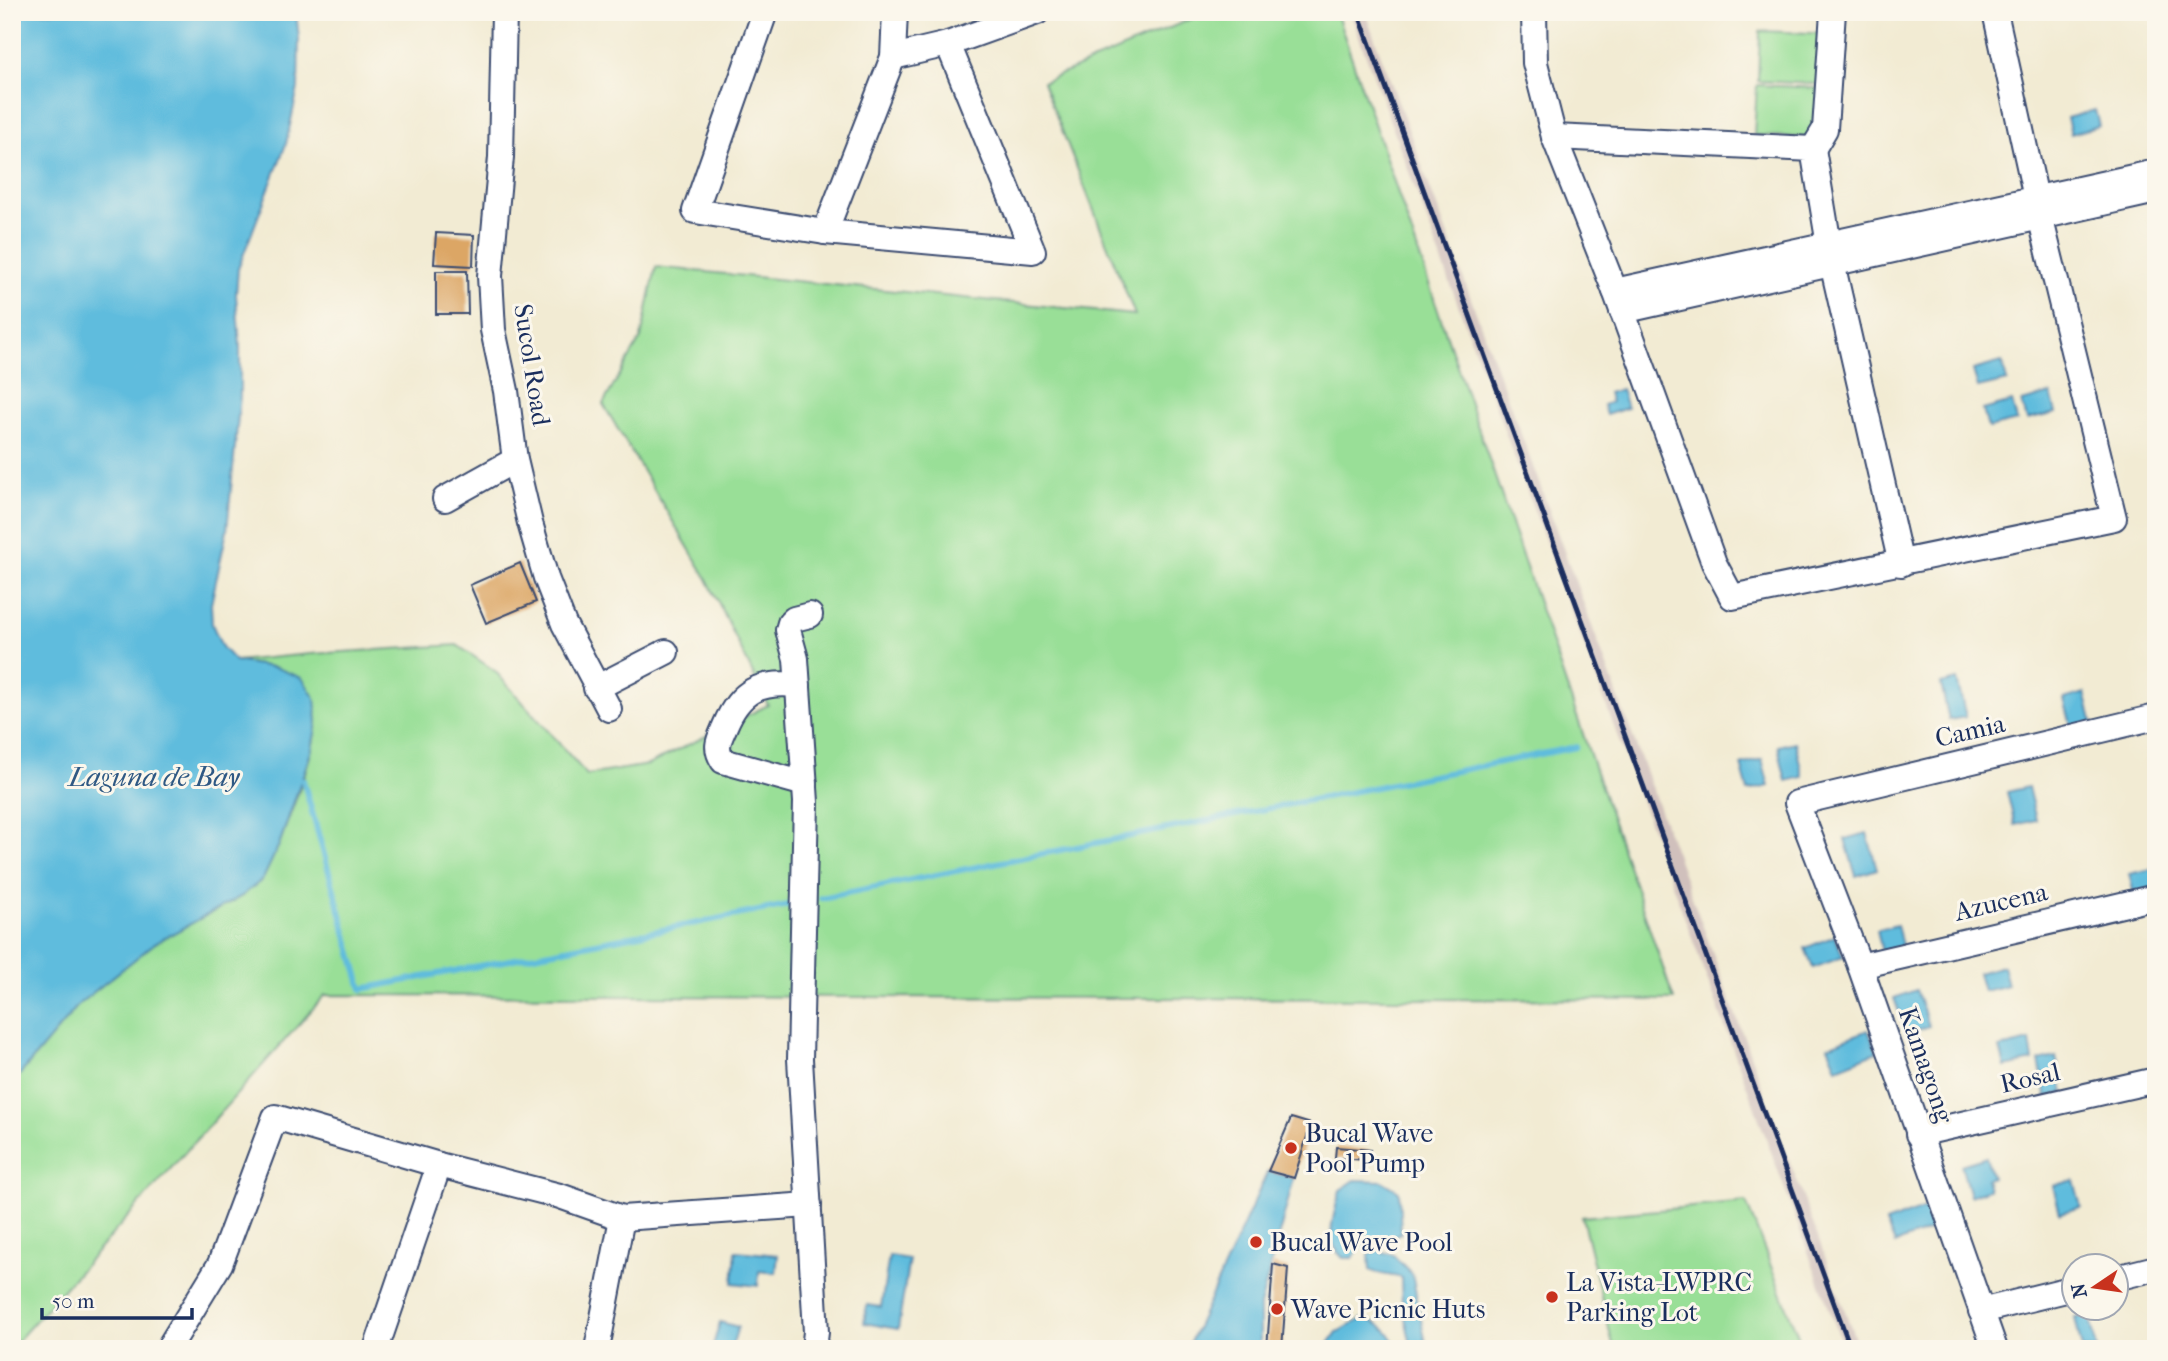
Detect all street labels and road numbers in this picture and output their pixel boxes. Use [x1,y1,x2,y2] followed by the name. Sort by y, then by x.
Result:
[507,302,557,429] street label: Sucol Road
[1932,708,2009,754] street label: Camia
[1951,876,2051,928] street label: Azucena
[1892,1003,1961,1128] street label: Kamagong
[1997,1056,2063,1100] street label: Rosal

